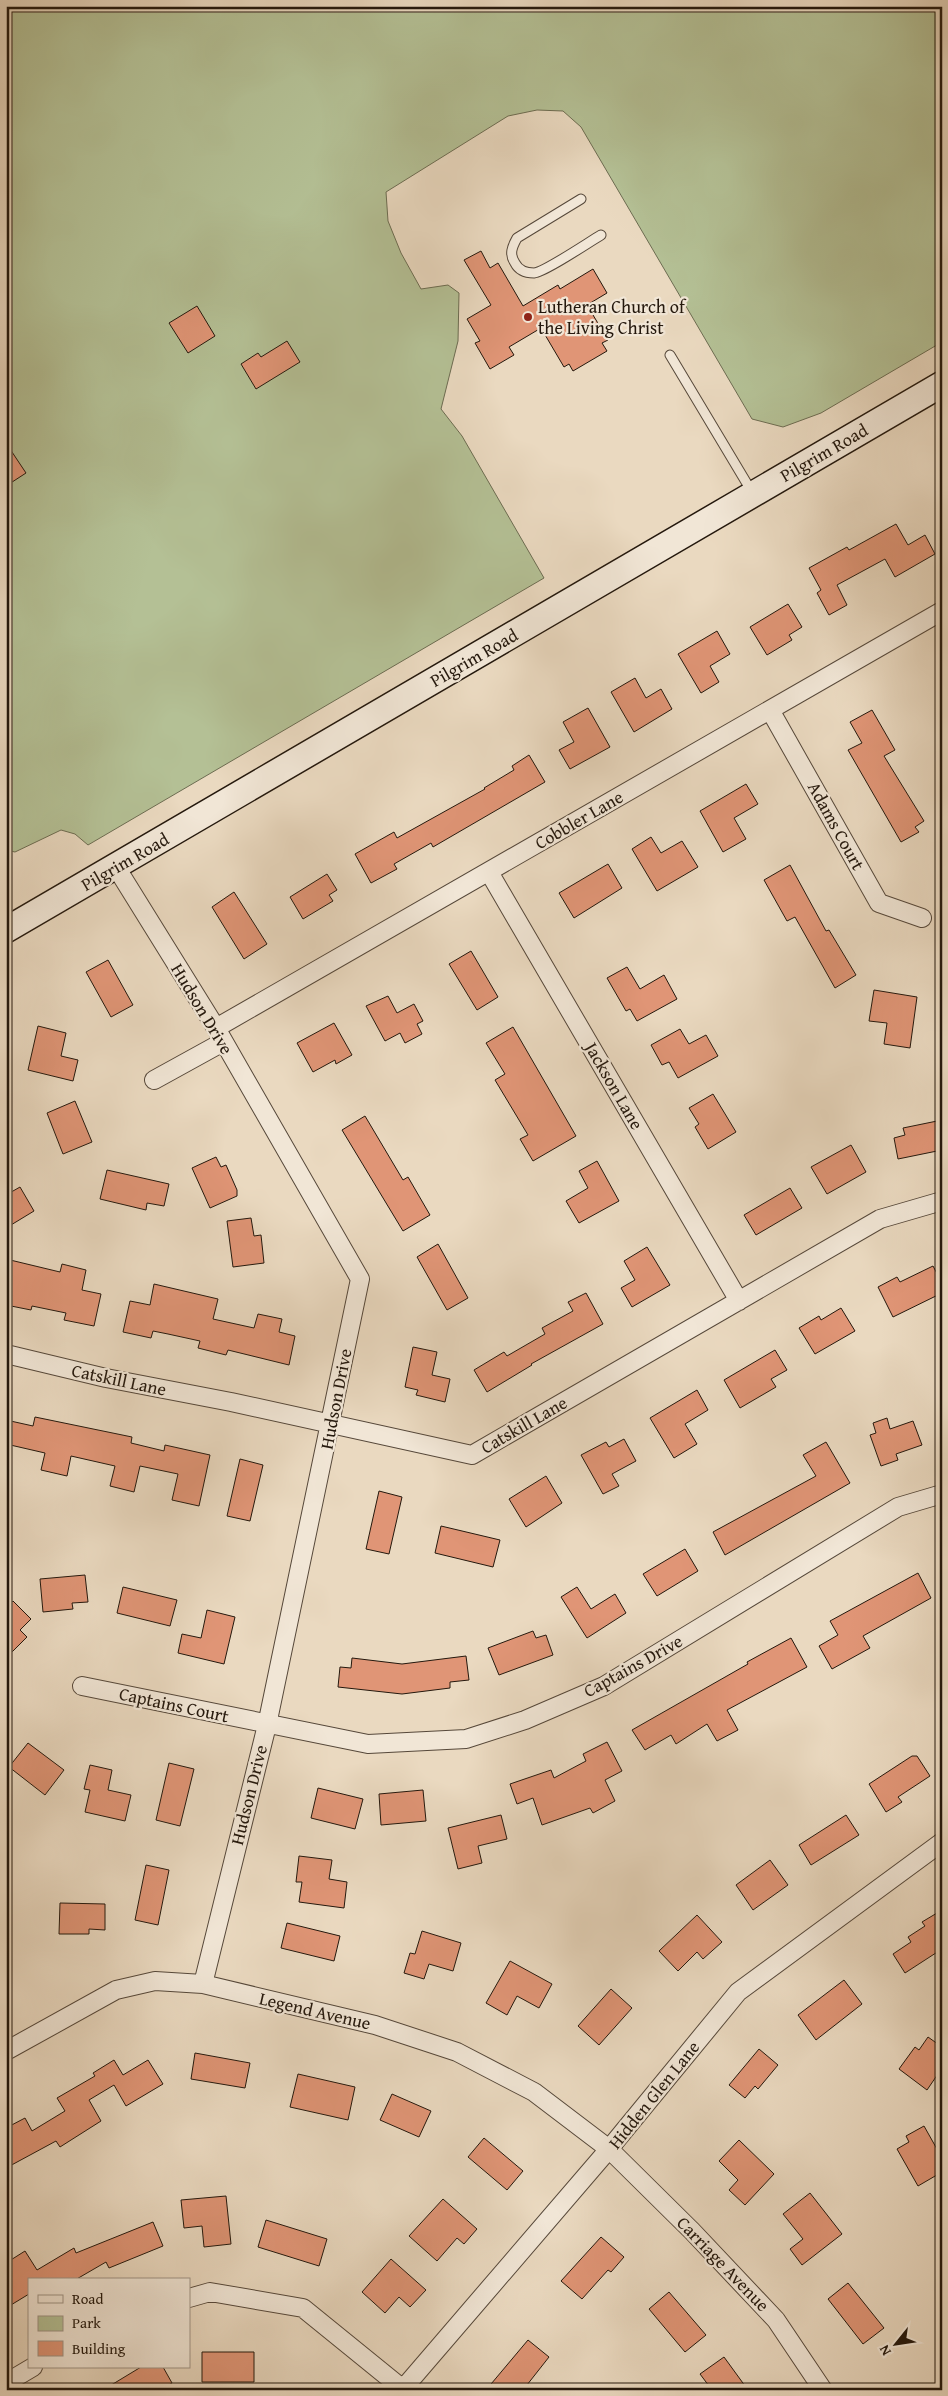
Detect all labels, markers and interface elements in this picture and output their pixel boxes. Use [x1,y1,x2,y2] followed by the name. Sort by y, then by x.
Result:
[538,293,687,341] place label: Lutheran Church of the Living Christ
[522,311,534,323] marker: Lutheran Church of the Living Christ
[775,416,873,489] street label: Pilgrim Road
[425,621,523,694] street label: Pilgrim Road
[801,777,872,875] street label: Adams Court
[529,783,628,856] street label: Cobbler Lane
[76,825,174,898] street label: Pilgrim Road
[165,958,240,1059] street label: Hudson Drive
[577,1035,650,1135] street label: Jackson Lane
[313,1346,358,1452] street label: Hudson Drive
[69,1356,169,1403] street label: Catskill Lane
[475,1389,572,1460] street label: Catskill Lane
[578,1627,687,1704] street label: Captains Drive
[117,1680,232,1729] street label: Captains Court
[223,1742,274,1848] street label: Hudson Drive
[257,1985,373,2036] street label: Legend Avenue
[601,2035,706,2155] street label: Hidden Glen Lane
[671,2210,776,2317] street label: Carriage Avenue
[28,2278,190,2368] legend
[72,2288,103,2309] text: Road
[72,2312,101,2333] text: Park
[870,2318,920,2368] north arrow
[72,2338,126,2359] text: Building
[873,2341,896,2360] text: N

